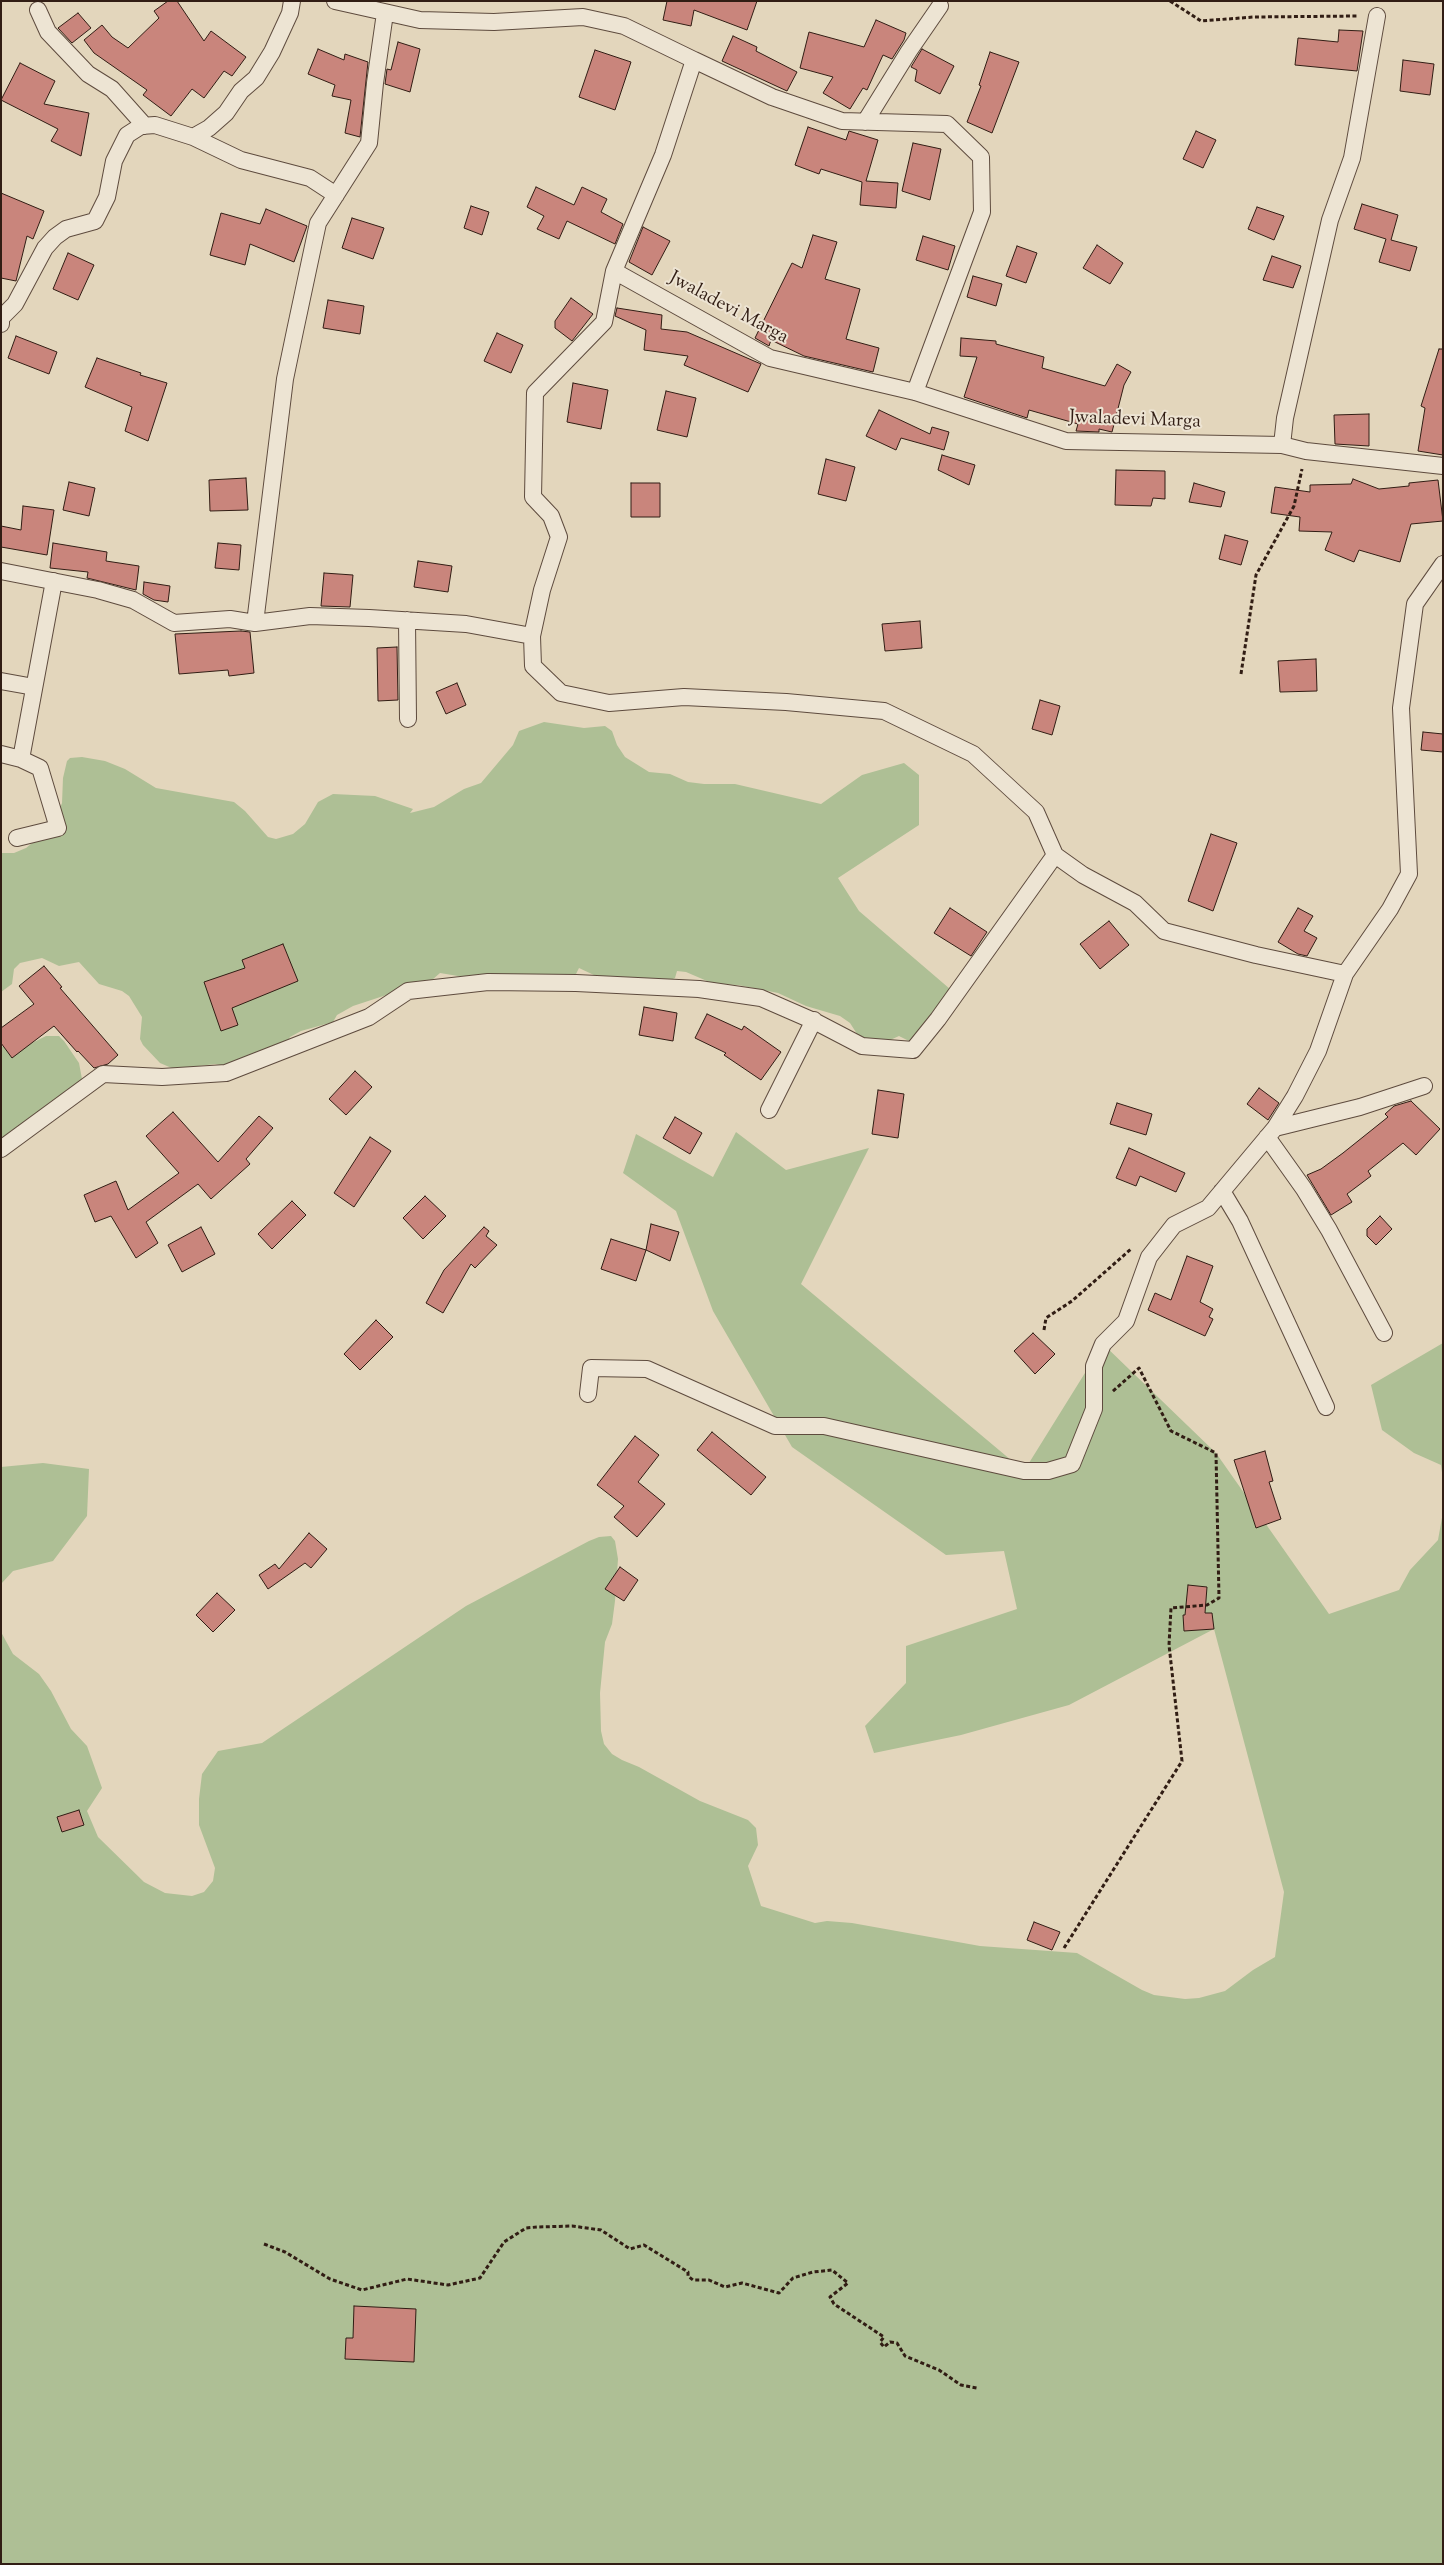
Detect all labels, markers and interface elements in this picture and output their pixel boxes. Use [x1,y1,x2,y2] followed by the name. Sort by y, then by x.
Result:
[664,268,792,350] street label: Jwaladevi Marga
[1069,407,1201,435] street label: Jwaladevi Marga

